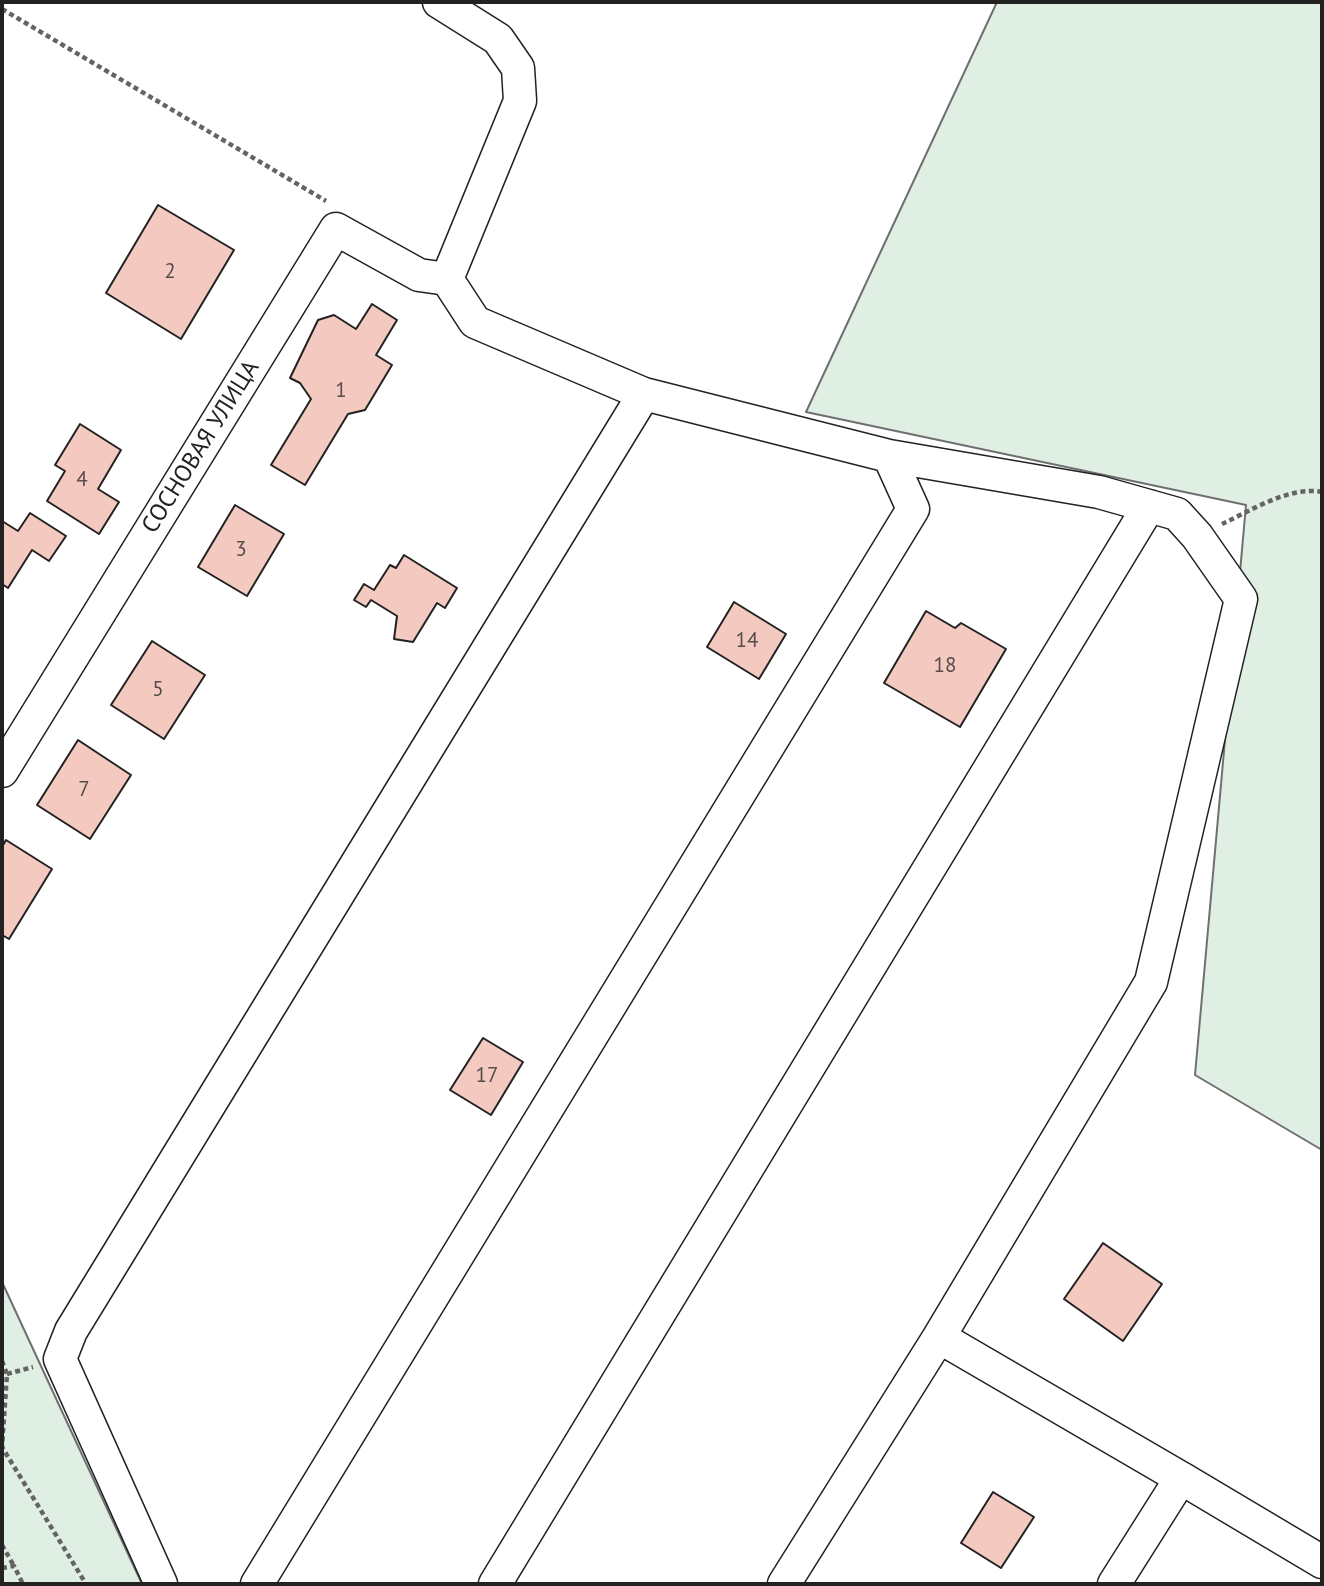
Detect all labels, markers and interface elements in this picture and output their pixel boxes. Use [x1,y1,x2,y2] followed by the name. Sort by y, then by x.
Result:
[164,259,176,285] house number: 2
[136,355,266,539] street label: СОСНОВАЯ УЛИЦА
[335,378,347,404] house number: 1
[76,467,88,493] house number: 4
[235,537,247,563] house number: 3
[736,628,758,654] house number: 14
[934,653,956,679] house number: 18
[152,677,164,703] house number: 5
[78,777,90,803] house number: 7
[476,1063,498,1089] house number: 17

